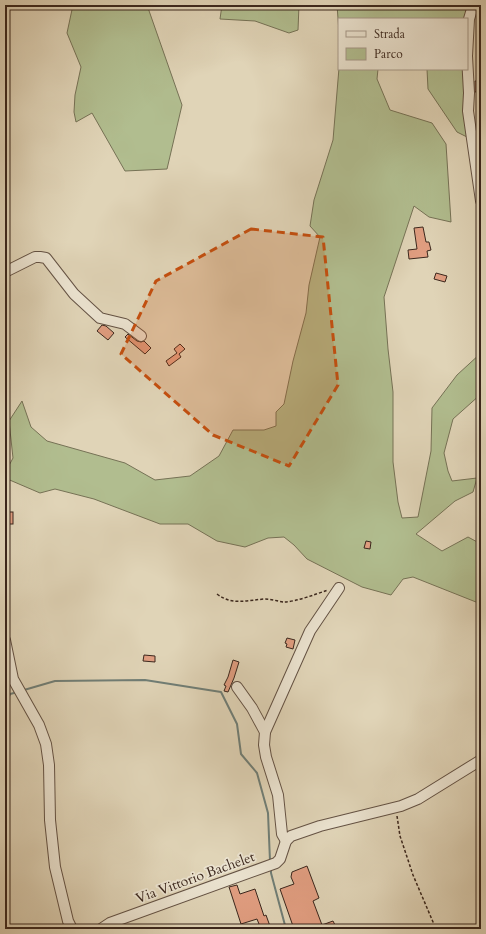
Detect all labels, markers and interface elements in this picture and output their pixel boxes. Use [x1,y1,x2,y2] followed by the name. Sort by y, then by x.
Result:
[338,18,468,70] legend
[374,26,406,42] text: Strada
[374,46,403,62] text: Parco
[133,847,258,908] street label: Via Vittorio Bachelet

